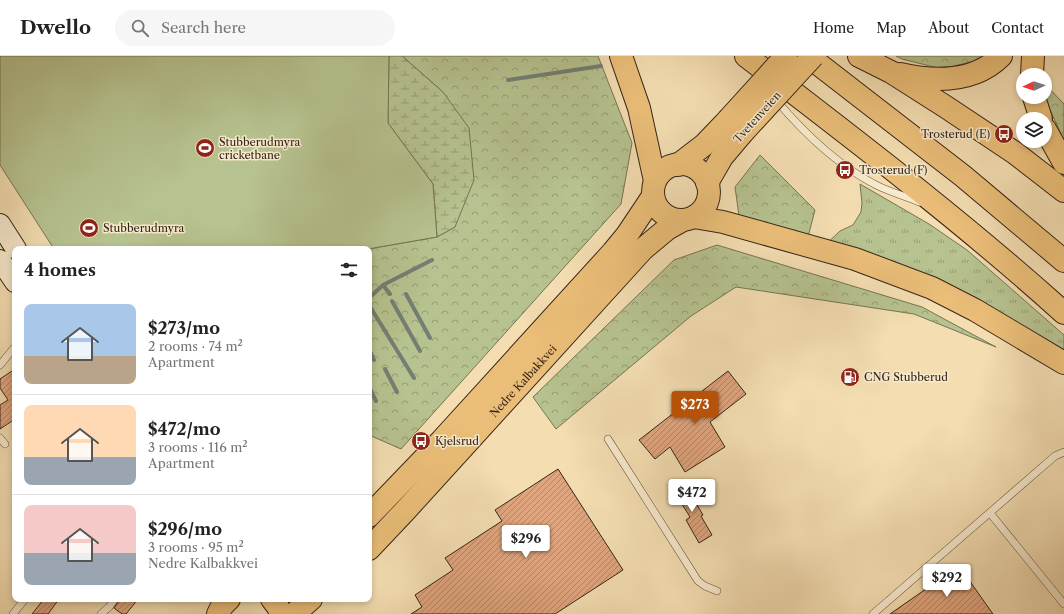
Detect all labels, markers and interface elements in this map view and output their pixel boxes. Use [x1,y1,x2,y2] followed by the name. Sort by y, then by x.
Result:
[115,10,395,46] search box
[20,16,91,39] text: Dwello
[129,17,151,39] icon: search
[161,18,246,37] text: Search here
[813,19,854,37] text: Home
[876,19,906,37] text: Map
[928,19,969,37] text: About
[991,19,1044,37] text: Contact
[1016,68,1052,104] north arrow
[1016,68,1052,148] map controls
[730,88,784,146] street label: Tvetenveien
[1016,112,1052,148] button: layers
[993,123,1015,145] bus stop icon: Trosterud (E)
[921,127,990,141] place label: Trosterud (E)
[219,135,300,162] place label: Stubberudmyra cricketbane
[194,137,216,159] sports icon: Stubberudmyra cricketbane
[834,159,856,181] bus stop icon: Trosterud (F)
[859,163,927,177] place label: Trosterud (F)
[78,217,100,239] sports icon: Stubberudmyra
[103,221,184,235] place label: Stubberudmyra
[338,259,360,281] icon: filters
[24,260,96,280] text: 4 homes
[148,318,220,338] text: $273/mo
[56,320,104,368] icon: home
[148,338,243,354] text: 2 rooms · 74 m²
[487,341,560,420] street label: Nedre Kalbakkvei
[148,354,215,370] text: Apartment
[839,366,861,388] fuel station icon: CNG Stubberud
[864,370,948,384] place label: CNG Stubberud
[671,391,719,425] pin: $273
[680,396,710,412] text: $273
[148,419,221,439] text: $472/mo
[56,421,104,469] icon: home
[410,430,432,452] bus stop icon: Kjelsrud
[435,434,479,448] place label: Kjelsrud
[148,439,248,455] text: 3 rooms · 116 m²
[148,455,215,471] text: Apartment
[668,479,716,513] pin: $472
[677,484,707,500] text: $472
[148,519,222,539] text: $296/mo
[56,521,104,569] icon: home
[502,525,550,559] pin: $296
[511,530,541,546] text: $296
[148,539,244,555] text: 3 rooms · 95 m²
[148,555,258,571] text: Nedre Kalbakkvei
[923,564,971,598] pin: $292
[932,569,962,585] text: $292

